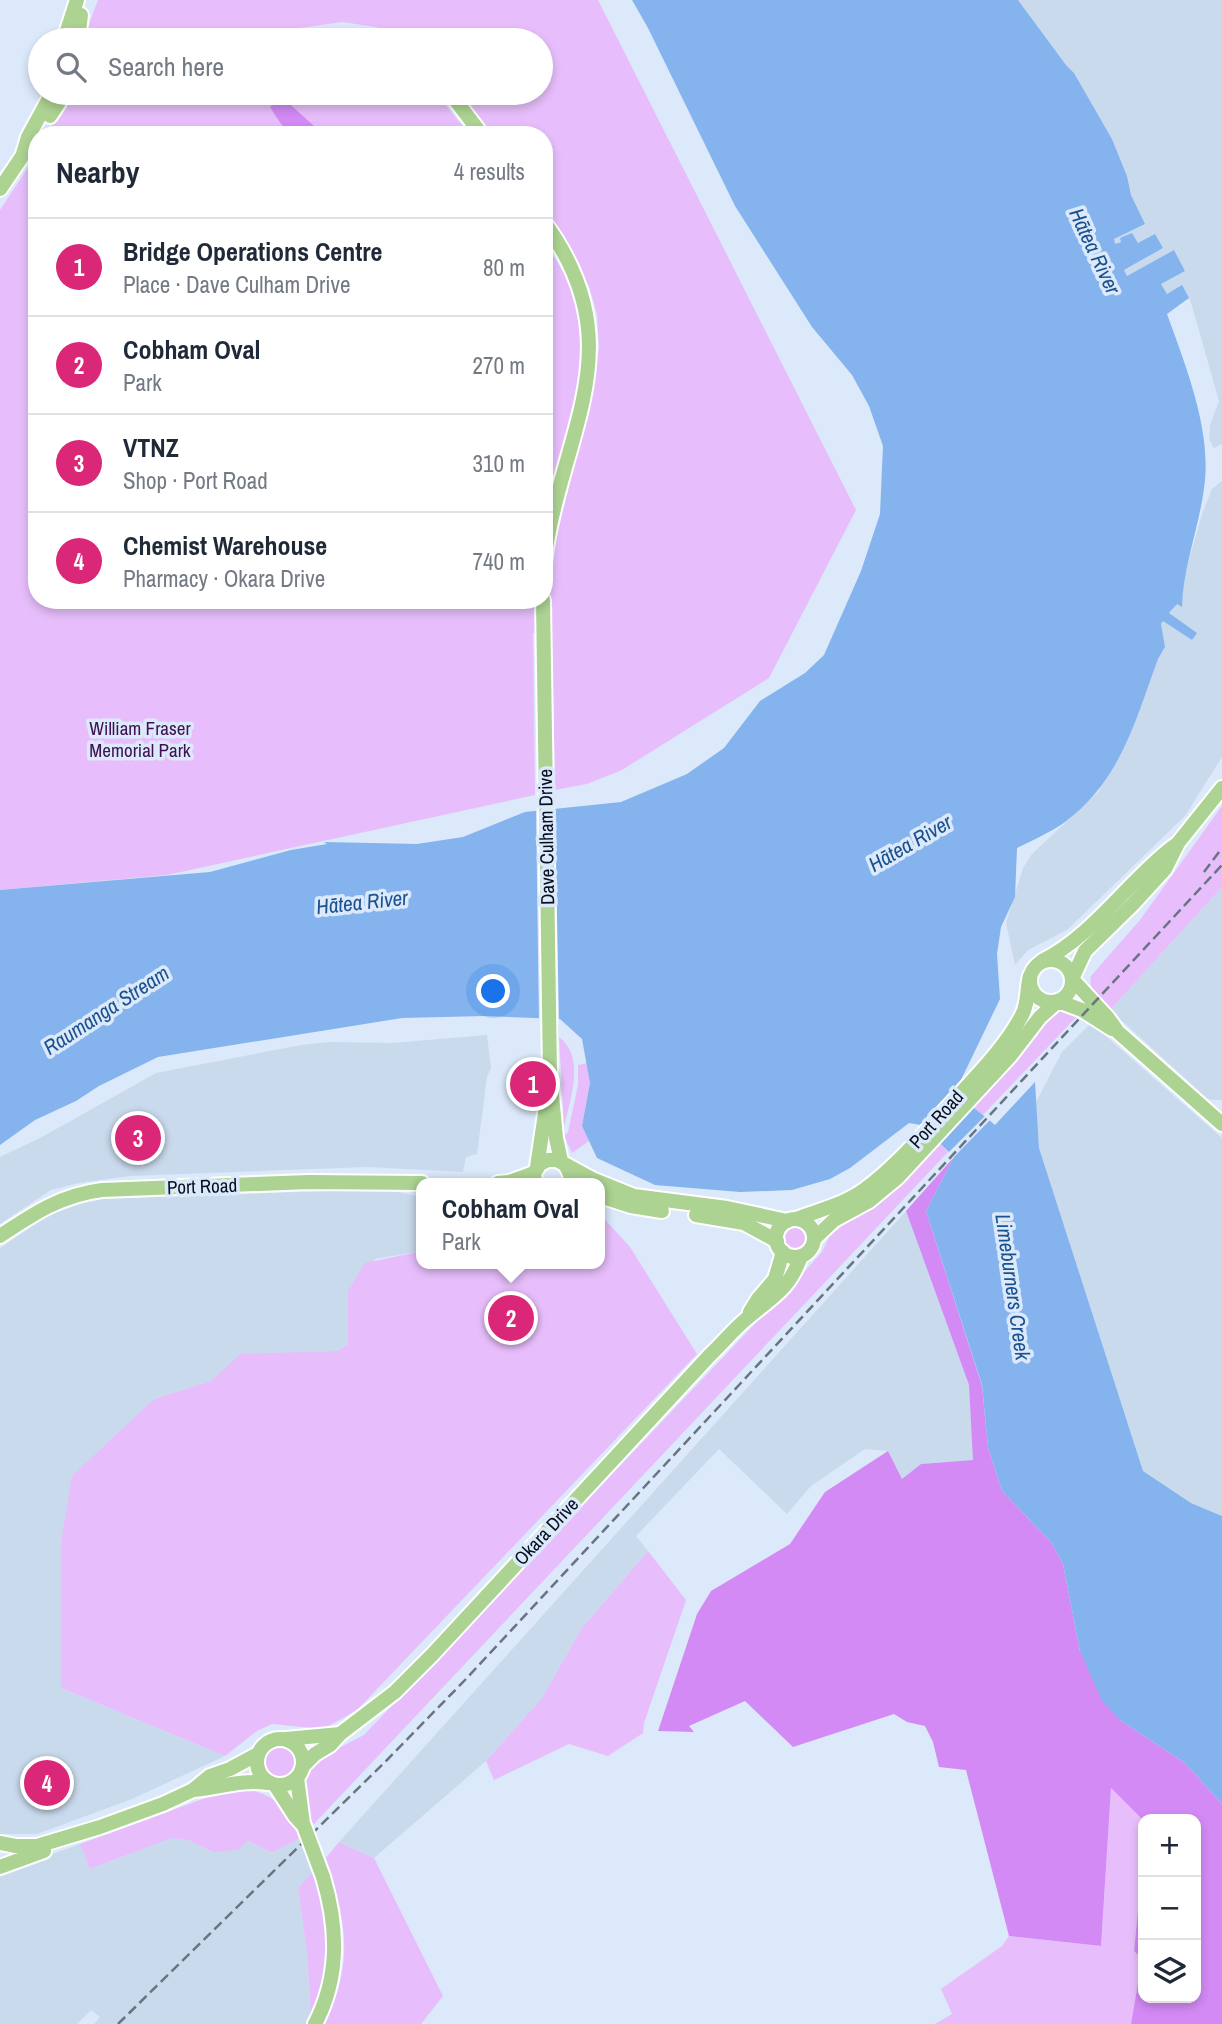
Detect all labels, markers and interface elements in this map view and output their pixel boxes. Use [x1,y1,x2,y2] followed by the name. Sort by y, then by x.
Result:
[28,28,553,105] search box
[52,48,90,86] icon: search
[108,49,224,84] text: Search here
[56,152,139,192] text: Nearby
[454,156,525,187] text: 4 results
[1062,203,1128,300] water label: Hātea River
[123,234,382,269] text: Bridge Operations Centre
[74,252,84,283] text: 1
[483,252,525,283] text: 80 m
[123,269,350,300] text: Place · Dave Culham Drive
[123,332,260,367] text: Cobham Oval
[74,350,84,381] text: 2
[473,350,525,381] text: 270 m
[123,367,162,398] text: Park
[123,430,179,465] text: VTNZ
[74,448,84,479] text: 3
[473,448,525,479] text: 310 m
[123,465,268,496] text: Shop · Port Road
[123,528,327,563] text: Chemist Warehouse
[74,546,84,577] text: 4
[473,546,525,577] text: 740 m
[123,563,325,594] text: Pharmacy · Okara Drive
[89,715,191,763] park label: William Fraser Memorial Park
[532,769,560,905] street label: Dave Culham Drive
[863,807,958,879] water label: Hātea River
[315,883,410,921] water label: Hātea River
[37,958,175,1062] water label: Raumanga Stream
[476,974,510,1008] your location
[510,1058,556,1110] pin: 1
[903,1084,969,1154] street label: Port Road
[115,1112,161,1164] pin: 3
[166,1172,238,1200] street label: Port Road
[416,1178,605,1269] popup
[442,1191,579,1226] text: Cobham Oval
[988,1212,1038,1363] water label: Limeburners Creek
[442,1226,481,1257] text: Park
[488,1292,534,1344] pin: 2
[508,1491,584,1571] street label: Okara Drive
[24,1757,70,1809] pin: 4
[1138,1814,1201,2003] map controls
[1138,1814,1201,1877] button: +
[1138,1877,1201,1940] button: −
[1138,1940,1201,2003] button: layers

